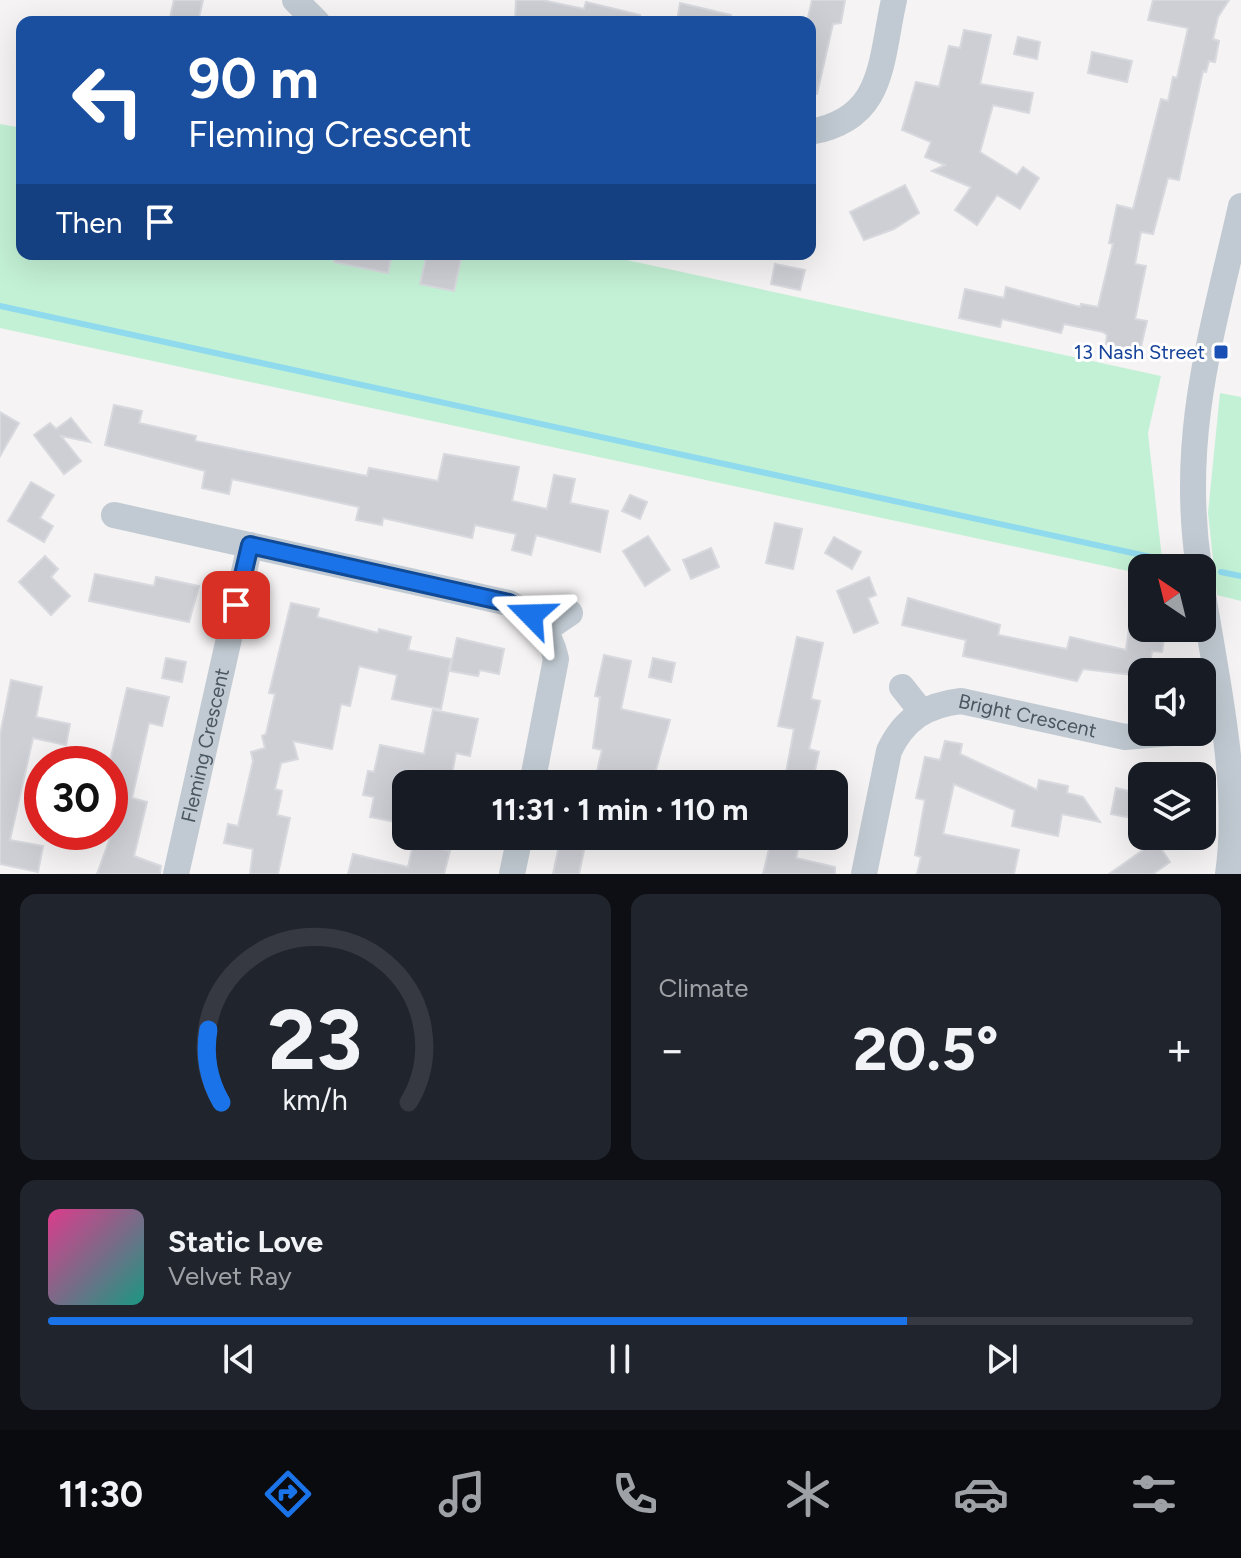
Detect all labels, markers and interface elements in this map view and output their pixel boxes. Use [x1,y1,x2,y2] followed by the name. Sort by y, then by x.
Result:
[188,45,319,112] text: 90 m
[56,48,160,152] icon: left
[188,113,472,156] text: Fleming Crescent
[138,200,182,244] icon: arrive
[56,204,122,241] text: Then
[1074,340,1205,364] place label: 13 Nash Street
[1212,343,1230,361] marker: 13 Nash Street
[1128,554,1216,642] north arrow
[1128,554,1216,850] map controls
[202,571,270,639] pin
[489,573,573,657] position arrow
[214,583,258,627] icon: arrive
[1128,658,1216,746] button: sound
[176,666,234,825] street label: Fleming Crescent
[956,689,1099,742] street label: Bright Crescent
[24,746,128,850] speed limit sign: 30
[1128,762,1216,850] button: layers
[492,791,748,828] text: 11:31 · 1 min · 110 m
[659,972,748,1004] text: Climate
[268,990,362,1090] text: 23
[853,1013,999,1085] text: 20.5°
[659,1023,686,1076] text: −
[1166,1023,1193,1076] text: +
[283,1083,348,1117] text: km/h
[168,1223,323,1260] text: Static Love
[168,1260,292,1292] text: Velvet Ray
[217,1337,261,1381] icon: previous
[598,1337,642,1381] icon: pause
[980,1337,1024,1381] icon: next
[260,1466,316,1522] icon: directions
[434,1466,490,1522] icon: music
[607,1466,663,1522] icon: phone
[780,1466,836,1522] icon: climate
[953,1466,1009,1522] icon: car
[1126,1466,1182,1522] icon: filters
[59,1473,143,1516] text: 11:30

